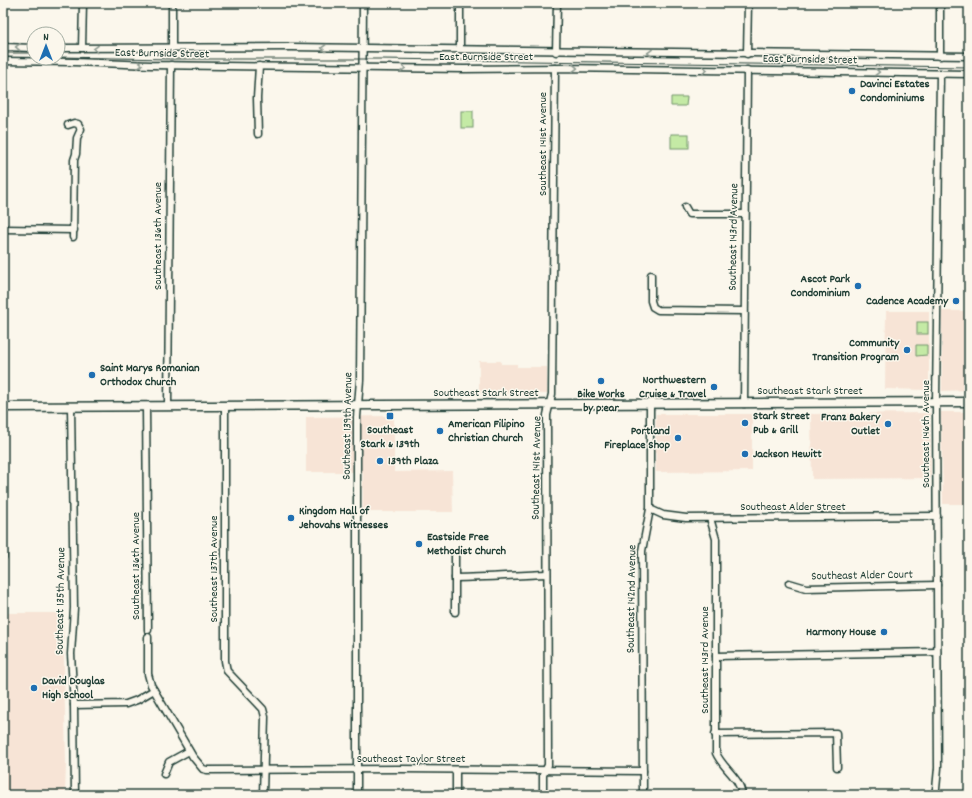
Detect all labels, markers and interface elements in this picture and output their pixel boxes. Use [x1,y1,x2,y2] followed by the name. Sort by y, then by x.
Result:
[26,26,66,66] north arrow
[43,30,49,46] text: N
[15,43,22,52] one-way arrow
[93,44,99,53] one-way arrow
[321,44,327,52] one-way arrow
[115,45,210,63] street label: East Burnside Street
[439,49,534,66] street label: East Burnside Street
[647,49,653,57] one-way arrow
[763,51,858,69] street label: East Burnside Street
[137,60,143,69] one-way arrow
[400,64,406,72] one-way arrow
[572,64,578,72] one-way arrow
[702,66,708,74] one-way arrow
[874,68,880,76] one-way arrow
[860,76,930,107] place label: Davinci Estates Condominiums
[847,86,857,96] marker: Davinci Estates Condominiums
[535,92,552,196] street label: Southeast 141st Avenue
[150,182,167,290] street label: Southeast 136th Avenue
[725,183,743,291] street label: Southeast 143rd Avenue
[791,271,850,302] place label: Ascot Park Condominium
[853,281,863,291] marker: Ascot Park Condominium
[866,293,949,310] place label: Cadence Academy
[951,296,961,306] marker: Cadence Academy
[812,335,900,366] place label: Community Transition Program
[902,345,912,355] marker: Community Transition Program
[100,360,200,391] place label: Saint Marys Romanian Orthodox Church
[87,370,97,380] marker: Saint Marys Romanian Orthodox Church
[339,372,357,480] street label: Southeast 139th Avenue
[639,372,706,403] place label: Northwestern Cruise & Travel
[596,376,606,386] marker: Bike Works by p:ear
[918,380,935,488] street label: Southeast 146th Avenue
[709,382,719,392] marker: Northwestern Cruise & Travel
[757,383,863,400] street label: Southeast Stark Street
[433,385,539,402] street label: Southeast Stark Street
[577,386,625,417] place label: Bike Works by p:ear
[753,408,810,439] place label: Stark Street Pub & Grill
[821,409,881,440] place label: Franz Bakery Outlet
[385,411,395,421] marker: Southeast Stark & 139th
[448,416,525,447] place label: American Filipino Christian Church
[528,416,546,520] street label: Southeast 141st Avenue
[740,418,750,428] marker: Stark Street Pub & Grill
[883,419,893,429] marker: Franz Bakery Outlet
[361,422,420,453] place label: Southeast Stark & 139th
[604,423,670,454] place label: Portland Fireplace Shop
[435,426,445,436] marker: American Filipino Christian Church
[673,433,683,443] marker: Portland Fireplace Shop
[753,446,822,463] place label: Jackson Hewitt
[740,449,750,459] marker: Jackson Hewitt
[388,453,440,470] place label: 139th Plaza
[375,456,385,466] marker: 139th Plaza
[740,499,846,516] street label: Southeast Alder Street
[299,503,388,534] place label: Kingdom Hall of Jehovahs Witnesses
[128,512,145,620] street label: Southeast 136th Avenue
[286,513,296,523] marker: Kingdom Hall of Jehovahs Witnesses
[206,516,223,622] street label: Southeast 137th Avenue
[427,529,507,560] place label: Eastside Free Methodist Church
[414,539,424,549] marker: Eastside Free Methodist Church
[623,545,641,653] street label: Southeast 142nd Avenue
[52,547,70,655] street label: Southeast 135th Avenue
[811,567,914,585] street label: Southeast Alder Court
[697,606,714,714] street label: Southeast 143rd Avenue
[806,624,877,641] place label: Harmony House
[879,627,889,637] marker: Harmony House
[42,673,105,704] place label: David Douglas High School
[29,683,39,693] marker: David Douglas High School
[357,751,466,768] street label: Southeast Taylor Street

